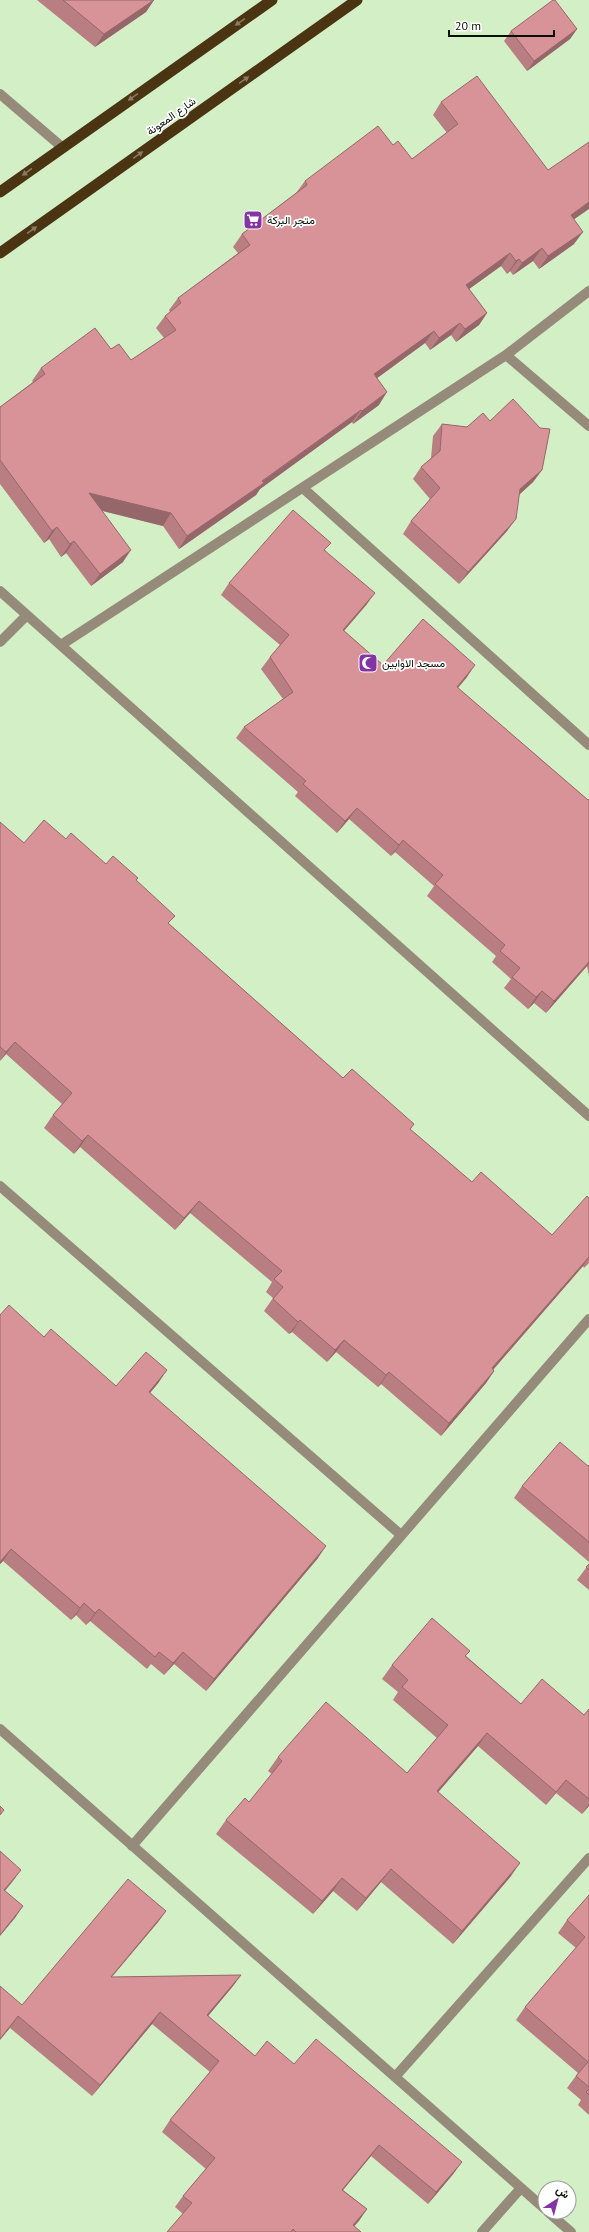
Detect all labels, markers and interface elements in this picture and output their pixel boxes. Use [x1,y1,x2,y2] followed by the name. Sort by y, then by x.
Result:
[449,12,554,38] scale bar
[234,18,245,26] one-way arrow
[455,18,481,33] text: 20 m
[239,76,249,84] one-way arrow
[128,93,138,101] one-way arrow
[144,94,199,139] street label: شارع المعونة
[133,151,143,159] one-way arrow
[22,168,32,176] one-way arrow
[242,209,264,231] supermarket icon: متجر البركة
[267,213,315,227] place label: متجر البركة
[26,226,37,234] one-way arrow
[357,652,379,674] mosque icon: مسجد الاوابين
[382,656,445,670] place label: مسجد الاوابين
[537,2180,577,2220] north arrow
[553,2182,572,2201] text: ش

